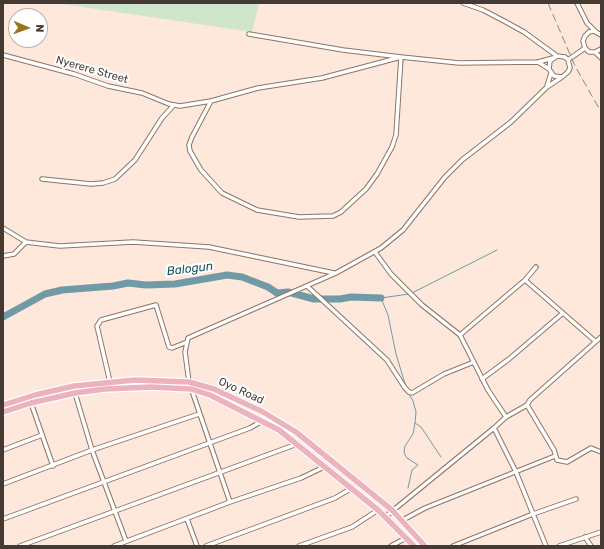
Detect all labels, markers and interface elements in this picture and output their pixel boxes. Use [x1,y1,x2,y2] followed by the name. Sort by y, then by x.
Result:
[8,8,48,48] north arrow
[33,24,46,33] text: N
[54,53,130,87] street label: Nyerere Street
[166,259,214,279] water label: Balogun
[216,375,266,407] street label: Oyo Road

